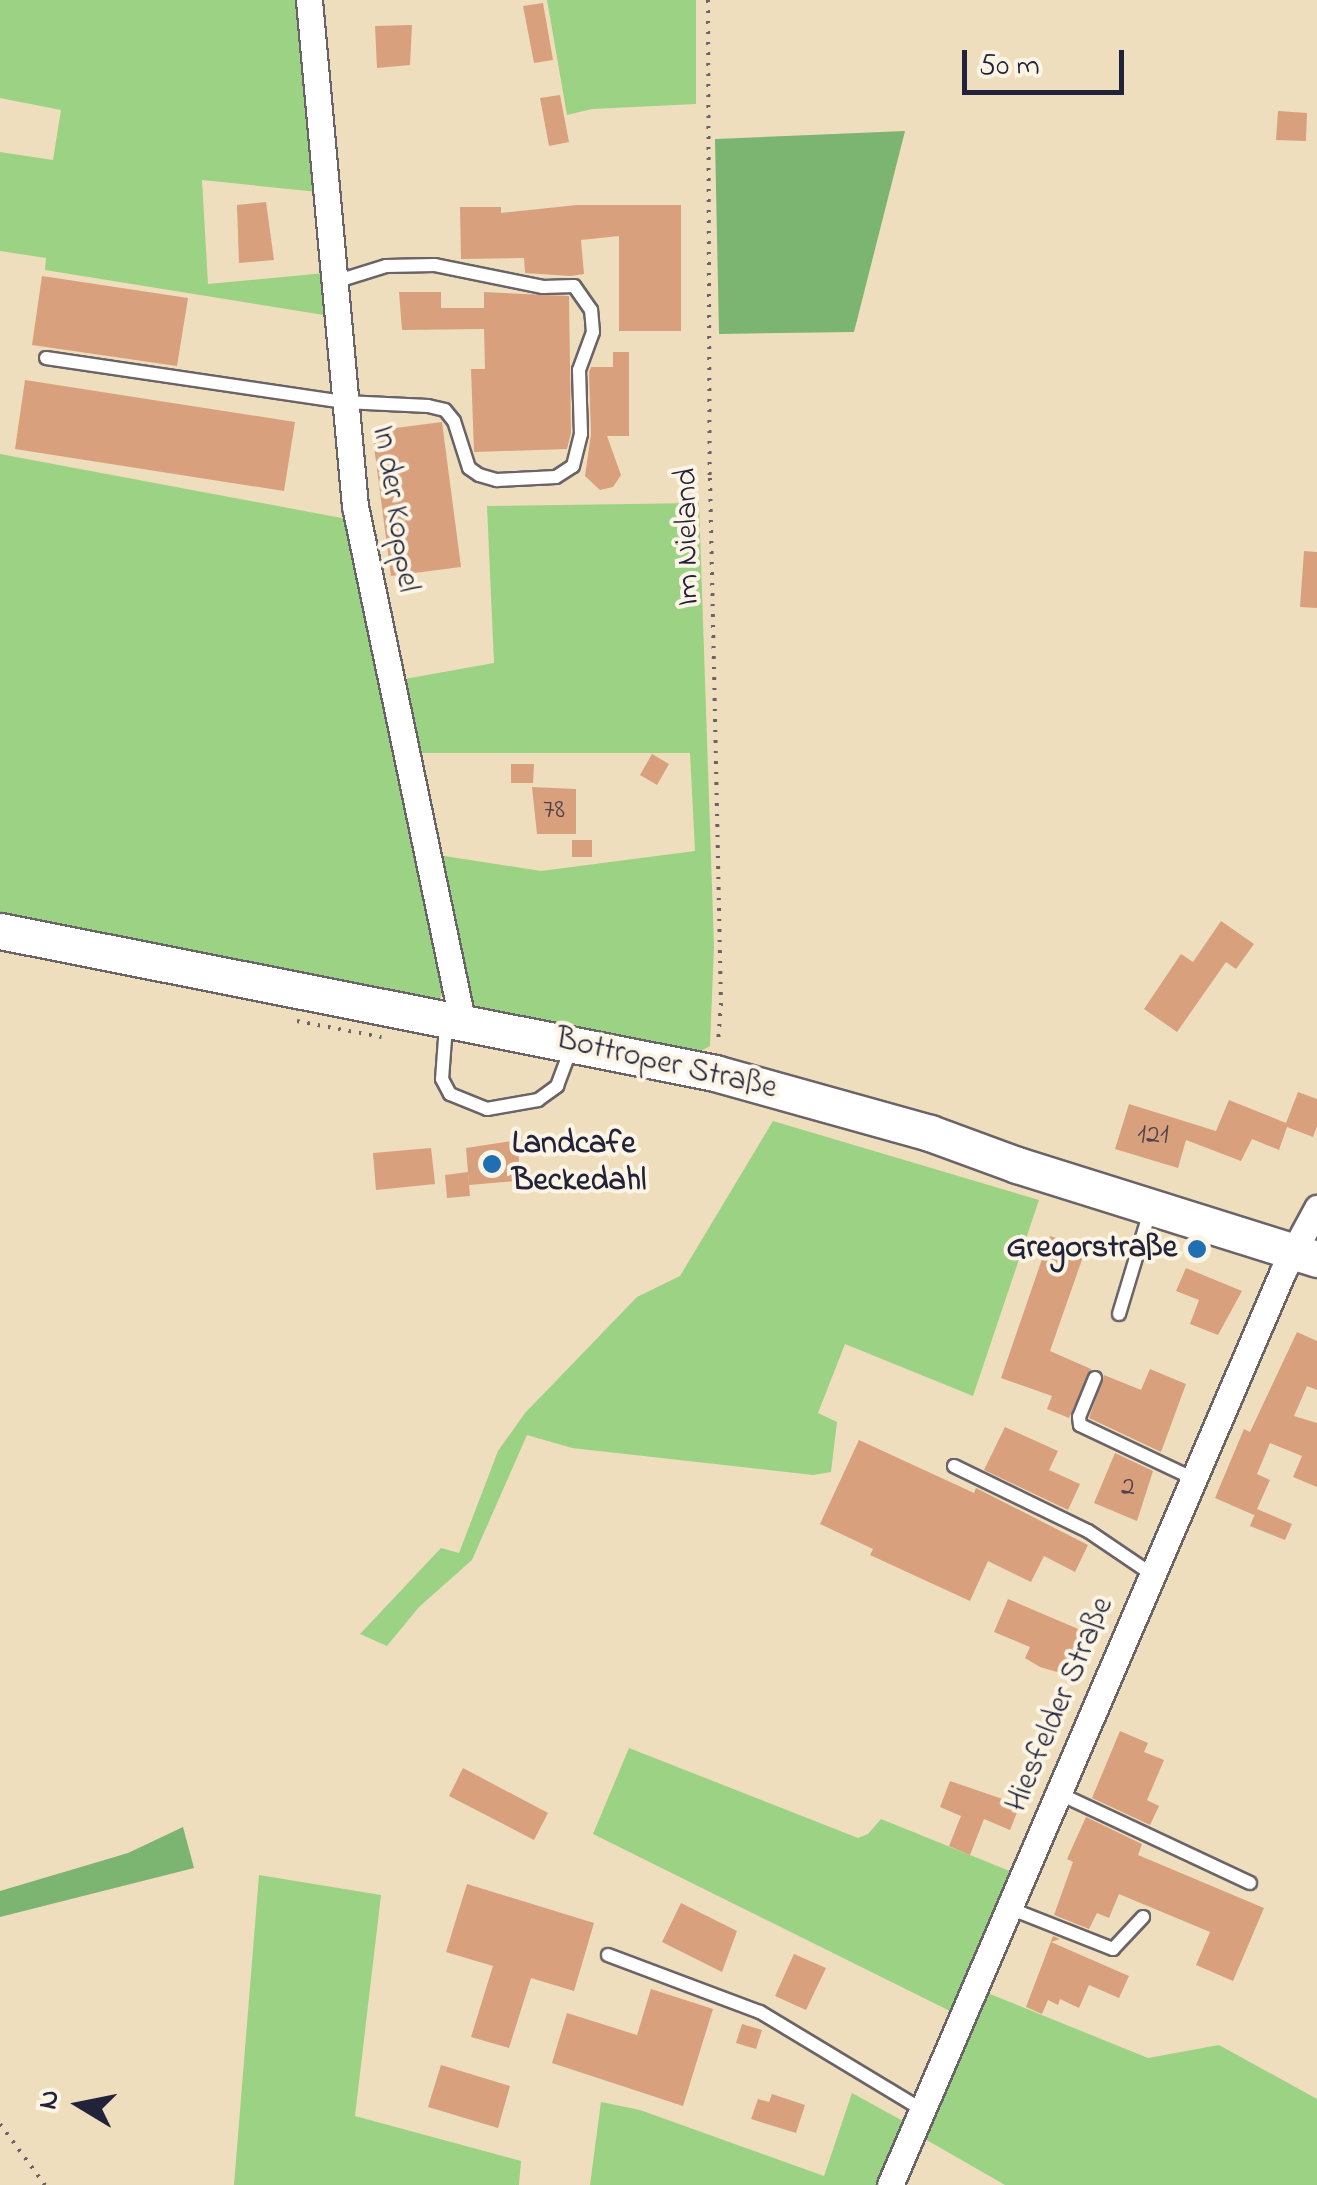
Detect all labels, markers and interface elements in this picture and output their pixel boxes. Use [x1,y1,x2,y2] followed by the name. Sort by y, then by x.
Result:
[967,30,1130,92] scale bar
[979,45,1040,89] text: 50 m
[362,423,426,595] street label: In der Koppel
[669,467,709,607] street label: Im Nieland
[543,794,565,828] house number: 78
[552,1021,780,1109] street label: Bottroper Straße
[1137,1119,1169,1153] house number: 121
[512,1127,646,1202] place label: Landcafe Beckedahl
[481,1153,503,1175] marker: Landcafe Beckedahl
[1006,1230,1177,1268] place label: Gregorstraße
[1186,1238,1208,1260] marker: Gregorstraße
[1121,1471,1135,1505] house number: 2
[999,1592,1123,1818] street label: Hiesfelder Straße
[30,2055,130,2155] north arrow
[28,2087,72,2113] text: N

